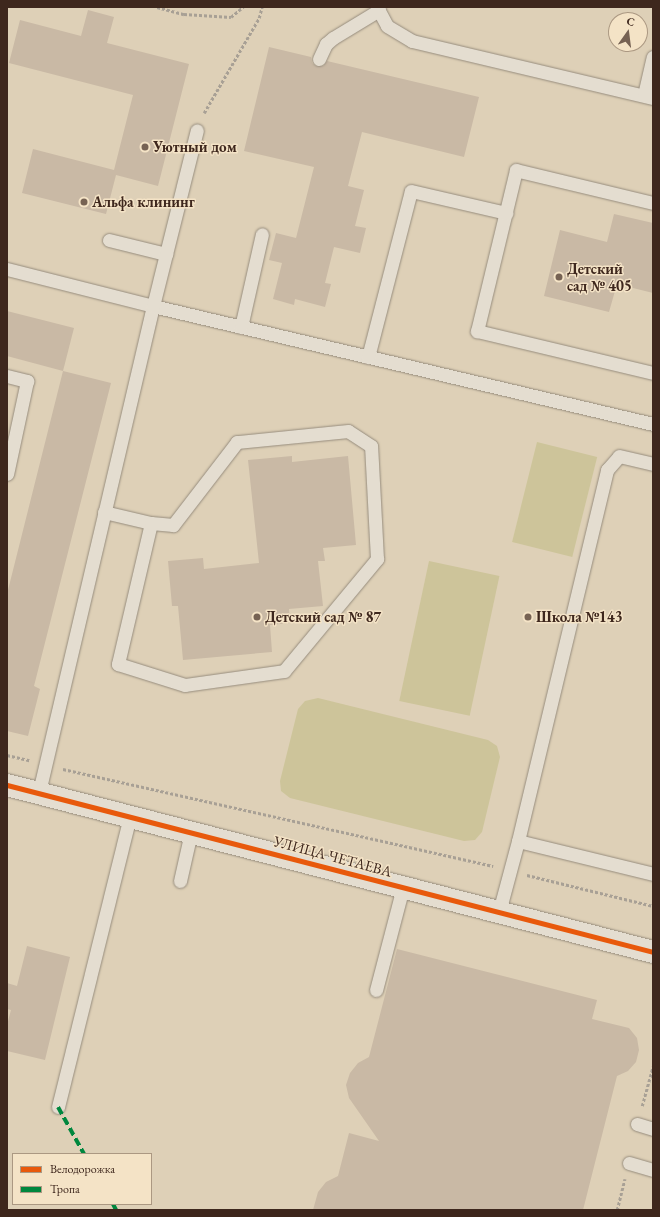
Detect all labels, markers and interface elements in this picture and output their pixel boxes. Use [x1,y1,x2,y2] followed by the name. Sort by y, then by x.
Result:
[608,12,648,52] north arrow
[625,14,636,29] text: С
[153,138,237,156] place label: Уютный дом
[140,142,150,152] marker: Уютный дом
[92,193,195,211] place label: Альфа клининг
[79,197,89,207] marker: Альфа клининг
[567,259,632,294] place label: Детский сад № 405
[554,272,564,282] marker: Детский сад № 405
[265,608,381,626] place label: Детский сад № 87
[536,608,623,626] place label: Школа №143
[252,612,262,622] marker: Детский сад № 87
[523,612,533,622] marker: Школа №143
[272,832,394,880] street label: УЛИЦА ЧЕТАЕВА
[12,1153,152,1205] legend
[50,1161,115,1177] text: Велодорожка
[50,1181,80,1197] text: Тропа

